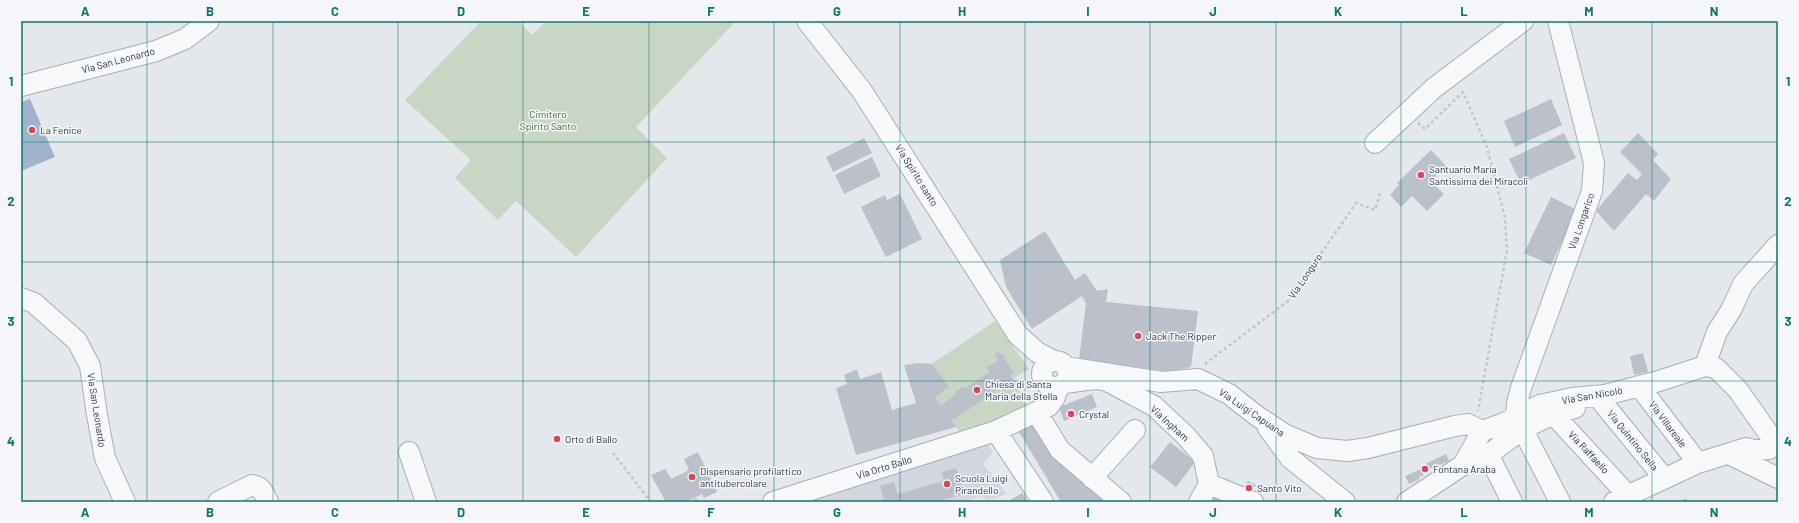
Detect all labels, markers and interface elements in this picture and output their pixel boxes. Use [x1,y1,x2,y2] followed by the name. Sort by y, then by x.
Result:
[81,3,90,19] text: A
[206,3,214,19] text: B
[331,3,339,19] text: C
[457,3,465,19] text: D
[582,3,590,19] text: E
[707,3,715,19] text: F
[833,3,841,19] text: G
[958,3,966,19] text: H
[1086,3,1090,19] text: I
[1209,3,1217,19] text: J
[1334,3,1342,19] text: K
[1460,3,1468,19] text: L
[1584,3,1594,19] text: M
[1710,3,1718,19] text: N
[80,44,156,76] street label: Via San Leonardo
[9,73,13,89] text: 1
[1786,73,1790,89] text: 1
[520,108,576,132] park label: Cimitero Spirito Santo
[40,124,82,136] place label: La Fenice
[27,125,37,135] marker: La Fenice
[893,142,941,208] street label: Via Spirito santo
[1429,163,1528,187] place label: Santuario Maria Santissima dei Miracoli
[1416,170,1426,180] marker: Santuario Maria Santissima dei Miracoli
[1566,191,1596,251] street label: Via Longarico
[7,193,15,209] text: 2
[1784,193,1792,209] text: 2
[1286,251,1324,301] street label: Via Longuro
[7,313,15,329] text: 3
[1784,313,1792,329] text: 3
[1146,330,1216,342] place label: Jack The Ripper
[1133,331,1143,341] marker: Jack The Ripper
[85,372,109,448] street label: Via San Leonardo
[985,378,1057,402] place label: Chiesa di Santa Maria della Stella
[1561,384,1623,406] street label: Via San Nicolò
[972,385,982,395] marker: Chiesa di Santa Maria della Stella
[1217,386,1287,438] street label: Via Luigi Capuana
[1647,398,1689,450] street label: Via Villareale
[1148,403,1192,443] street label: Via Ingham
[1605,407,1661,473] street label: Via Quintino Sella
[1079,408,1109,420] place label: Crystal
[1066,409,1076,419] marker: Crystal
[1566,428,1612,476] street label: Via Raffaello
[7,433,15,449] text: 4
[565,433,617,445] place label: Orto di Ballo
[1784,433,1792,449] text: 4
[552,434,562,444] marker: Orto di Ballo
[855,453,913,481] street label: Via Orto Ballo
[1433,463,1496,475] place label: Fontana Araba
[1420,464,1430,474] marker: Fontana Araba
[700,465,802,489] place label: Dispensario profilattico antitubercolare
[687,472,697,482] marker: Dispensario profilattico antitubercolare
[955,472,1008,496] place label: Scuola Luigi Pirandello
[942,479,952,489] marker: Scuola Luigi Pirandello
[1257,482,1302,494] place label: Santo Vito
[1244,483,1254,493] marker: Santo Vito
[81,504,90,520] text: A
[206,504,214,520] text: B
[331,504,339,520] text: C
[457,504,465,520] text: D
[582,504,590,520] text: E
[707,504,715,520] text: F
[833,504,841,520] text: G
[958,504,966,520] text: H
[1086,504,1090,520] text: I
[1209,504,1217,520] text: J
[1334,504,1342,520] text: K
[1460,504,1468,520] text: L
[1584,504,1594,520] text: M
[1710,504,1718,520] text: N

